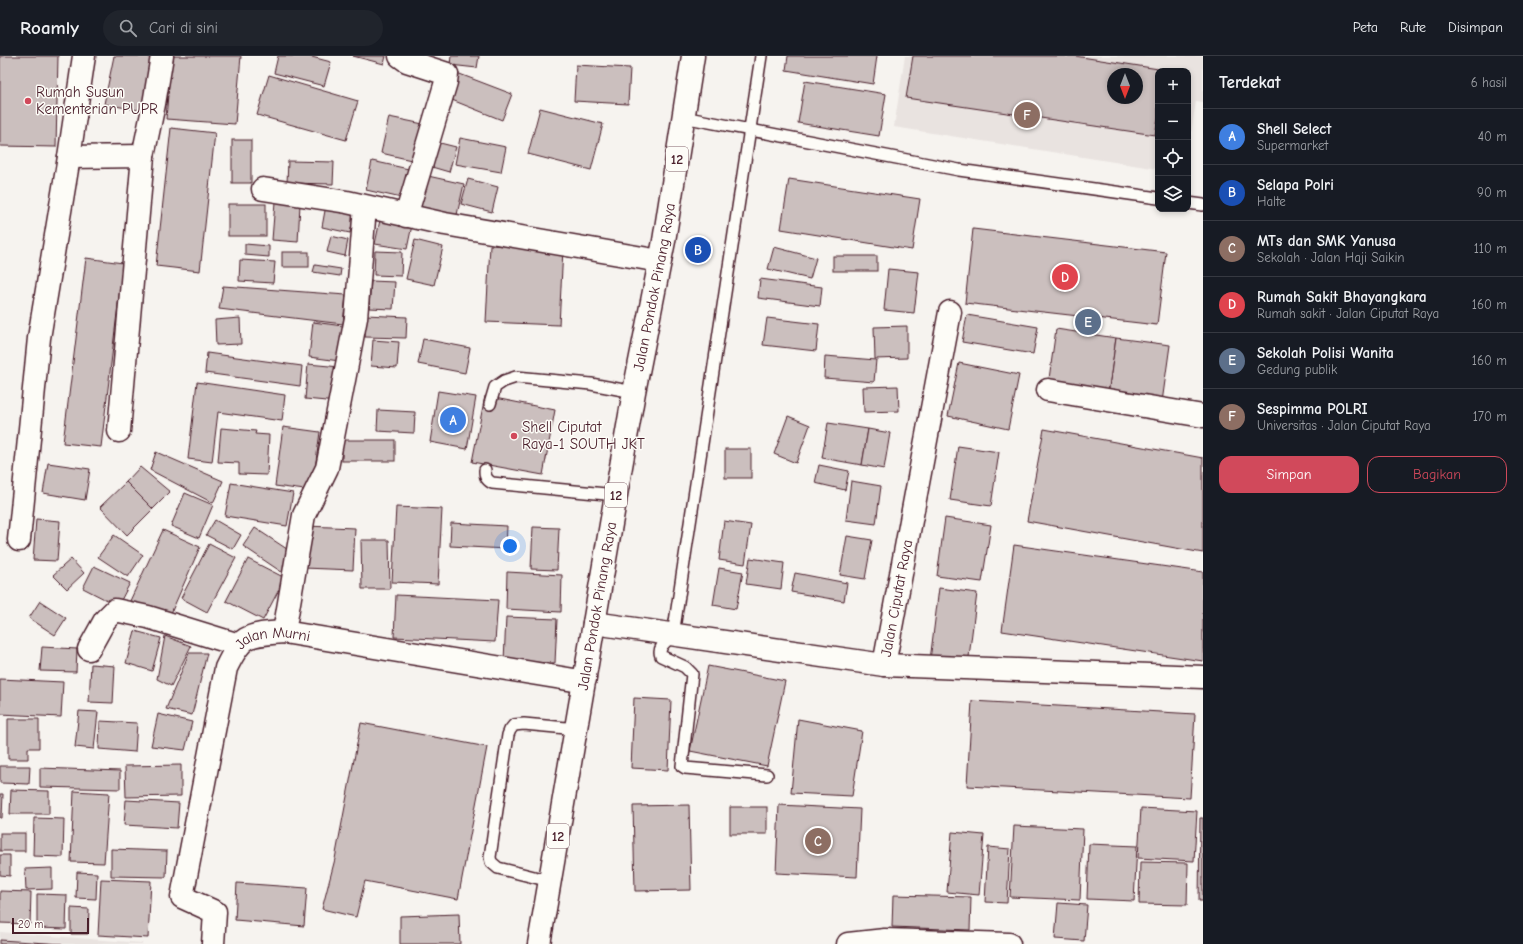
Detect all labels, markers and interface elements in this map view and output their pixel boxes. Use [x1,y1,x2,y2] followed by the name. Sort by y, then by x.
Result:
[103,10,383,46] search box
[20,17,79,39] text: Roamly
[117,17,139,39] icon: search
[149,19,218,37] text: Cari di sini
[1353,19,1378,36] text: Peta
[1400,19,1426,36] text: Rute
[1448,19,1503,36] text: Disimpan
[1107,68,1143,104] north arrow
[1155,68,1191,212] map controls
[1155,68,1191,104] button: +
[1219,73,1281,92] text: Terdekat
[1471,75,1507,90] text: 6 hasil
[36,83,158,118] place label: Rumah Susun Kementerian PUPR
[23,96,33,106] marker: Rumah Susun Kementerian PUPR
[1014,100,1040,130] pin: F
[1155,104,1191,140] button: −
[1257,120,1331,138] text: Shell Select
[1228,129,1236,144] text: A
[1478,129,1507,144] text: 40 m
[1257,138,1328,153] text: Supermarket
[1155,140,1191,176] button: locate
[666,147,688,171] road number: 12
[1155,176,1191,212] button: layers
[1257,176,1334,194] text: Selapa Polri
[1228,185,1236,200] text: B
[1477,185,1507,200] text: 90 m
[1257,194,1286,209] text: Halte
[629,202,679,373] street label: Jalan Pondok Pinang Raya
[1257,232,1396,250] text: MTs dan SMK Yanusa
[685,235,711,265] pin: B
[1228,241,1236,256] text: C
[1474,241,1507,256] text: 110 m
[1257,250,1405,265] text: Sekolah · Jalan Haji Saikin
[1052,262,1078,292] pin: D
[1257,288,1427,306] text: Rumah Sakit Bhayangkara
[1228,297,1236,312] text: D
[1472,297,1507,312] text: 160 m
[1257,306,1439,321] text: Rumah sakit · Jalan Ciputat Raya
[1075,307,1101,337] pin: E
[1257,344,1394,362] text: Sekolah Polisi Wanita
[1228,353,1236,368] text: E
[1472,353,1507,368] text: 160 m
[1257,362,1337,377] text: Gedung publik
[1257,400,1368,418] text: Sespimma POLRI
[440,405,466,435] pin: A
[1228,409,1236,424] text: F
[1473,409,1507,424] text: 170 m
[522,418,645,453] place label: Shell Ciputat Raya-1 SOUTH JKT
[1257,418,1431,433] text: Universitas · Jalan Ciputat Raya
[509,431,519,441] marker: Shell Ciputat Raya-1 SOUTH JKT
[1219,456,1359,493] button: Simpan
[1367,456,1507,493] button: Bagikan
[605,483,627,507] road number: 12
[574,520,620,692] street label: Jalan Pondok Pinang Raya
[500,536,520,556] your location
[877,538,916,658] street label: Jalan Ciputat Raya
[231,623,312,653] street label: Jalan Murni
[547,824,569,848] road number: 12
[805,826,831,856] pin: C
[12,916,89,935] scale bar
[18,918,43,931] text: 20 m

